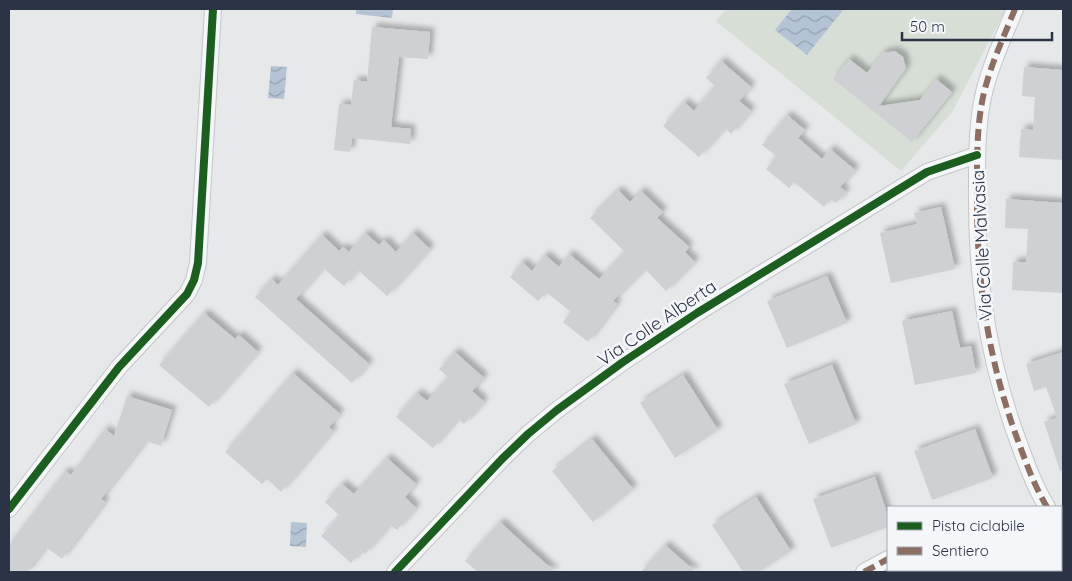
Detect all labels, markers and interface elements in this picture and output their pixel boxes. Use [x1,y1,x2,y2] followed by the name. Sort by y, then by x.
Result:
[902,10,1052,42] scale bar
[910,17,945,36] text: 50 m
[966,169,997,321] street label: Via Colle Malvasia
[593,274,720,371] street label: Via Colle Alberta
[887,506,1062,571] legend
[932,516,1025,535] text: Pista ciclabile
[932,541,989,560] text: Sentiero

